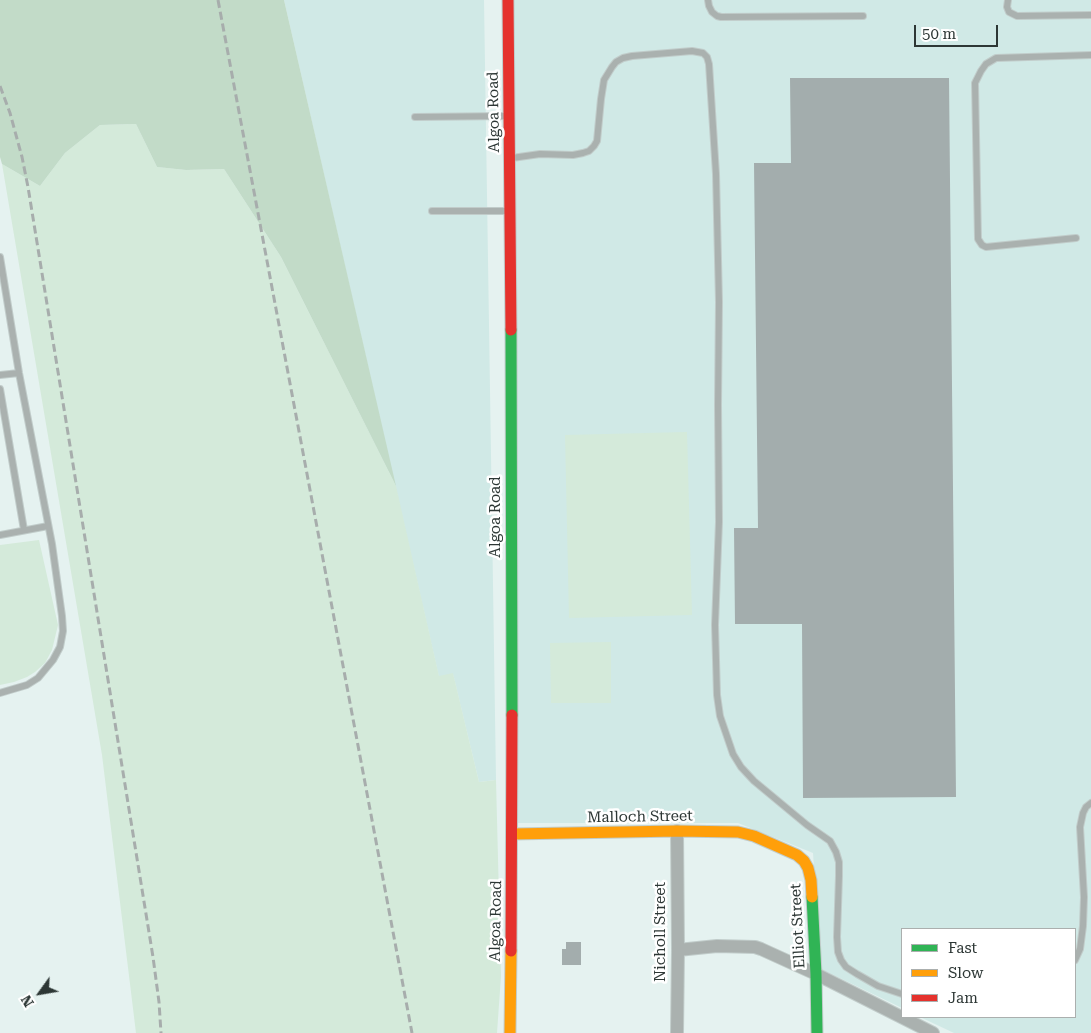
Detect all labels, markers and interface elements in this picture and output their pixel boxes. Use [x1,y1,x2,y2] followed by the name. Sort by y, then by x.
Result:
[916,15,1000,47] scale bar
[922,25,956,43] text: 50 m
[484,71,504,153] street label: Algoa Road
[487,476,505,558] street label: Algoa Road
[587,807,693,827] street label: Malloch Street
[486,880,506,962] street label: Algoa Road
[652,882,670,982] street label: Nicholl Street
[787,883,809,969] street label: Elliot Street
[901,928,1076,1018] legend
[948,939,977,957] text: Fast
[948,964,983,982] text: Slow
[15,968,65,1018] north arrow
[948,989,978,1007] text: Jam
[18,992,37,1010] text: N

